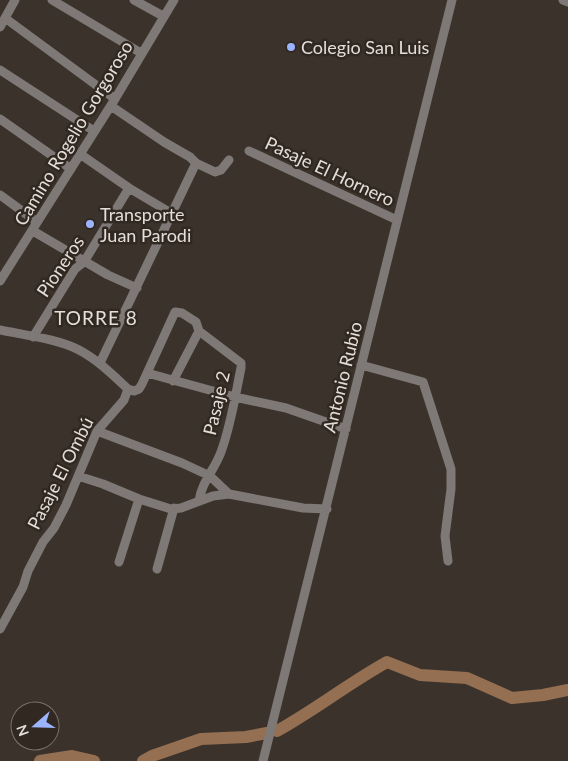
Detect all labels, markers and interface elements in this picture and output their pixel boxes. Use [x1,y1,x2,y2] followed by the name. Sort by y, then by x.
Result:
[301,36,430,58] place label: Colegio San Luis
[9,37,137,229] street label: Camino Rogelio Gorgoroso
[285,41,297,53] marker: Colegio San Luis
[262,131,398,211] street label: Pasaje El Hornero
[100,203,191,246] place label: Transporte Juan Parodi
[84,218,96,230] marker: Transporte Juan Parodi
[32,231,89,301] street label: Pioneros
[54,306,138,329] district label: TORRE 8
[318,319,366,435] street label: Antonio Rubio
[198,369,234,437] street label: Pasaje 2
[22,413,98,533] street label: Pasaje El Ombú
[10,701,60,751] north arrow
[12,723,32,739] text: N

